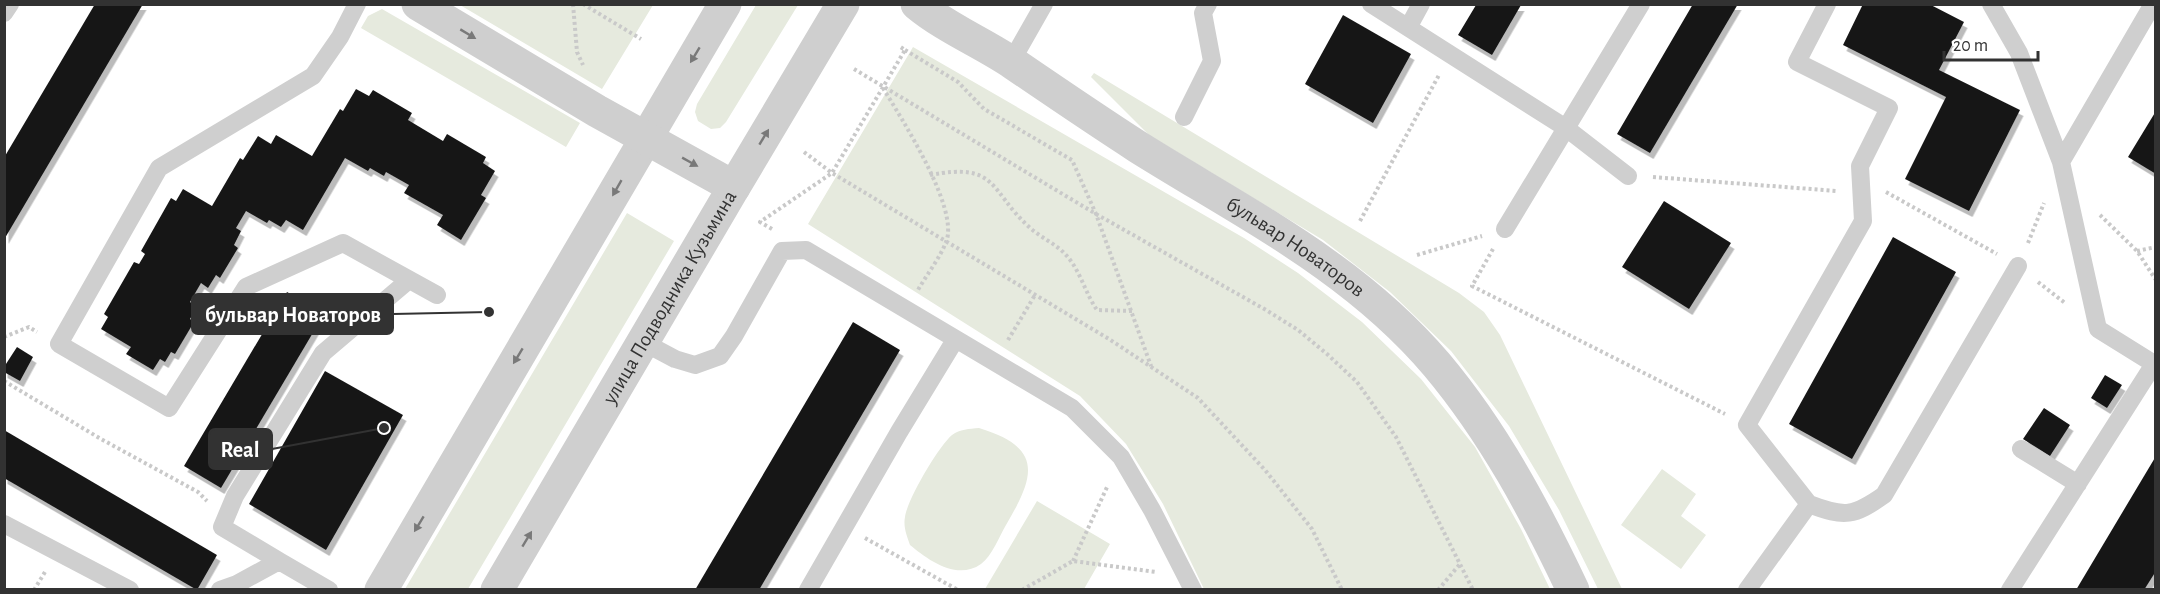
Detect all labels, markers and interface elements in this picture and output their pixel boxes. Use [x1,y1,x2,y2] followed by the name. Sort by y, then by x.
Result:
[1944,24,2038,62] scale bar
[460,29,476,40] one-way arrow
[1953,37,1988,55] text: 20 m
[690,47,701,63] one-way arrow
[758,129,769,145] one-way arrow
[682,157,699,167] one-way arrow
[612,180,623,196] one-way arrow
[598,186,741,408] street label: улица Подводника Кузьмина
[1223,193,1369,301] street label: бульвар Новаторов
[192,294,393,334] callout: бульвар Новаторов
[205,304,381,327] text: бульвар Новаторов
[513,348,524,364] one-way arrow
[209,429,272,469] callout: Real
[220,439,260,461] text: Real
[414,516,425,532] one-way arrow
[521,531,532,547] one-way arrow

